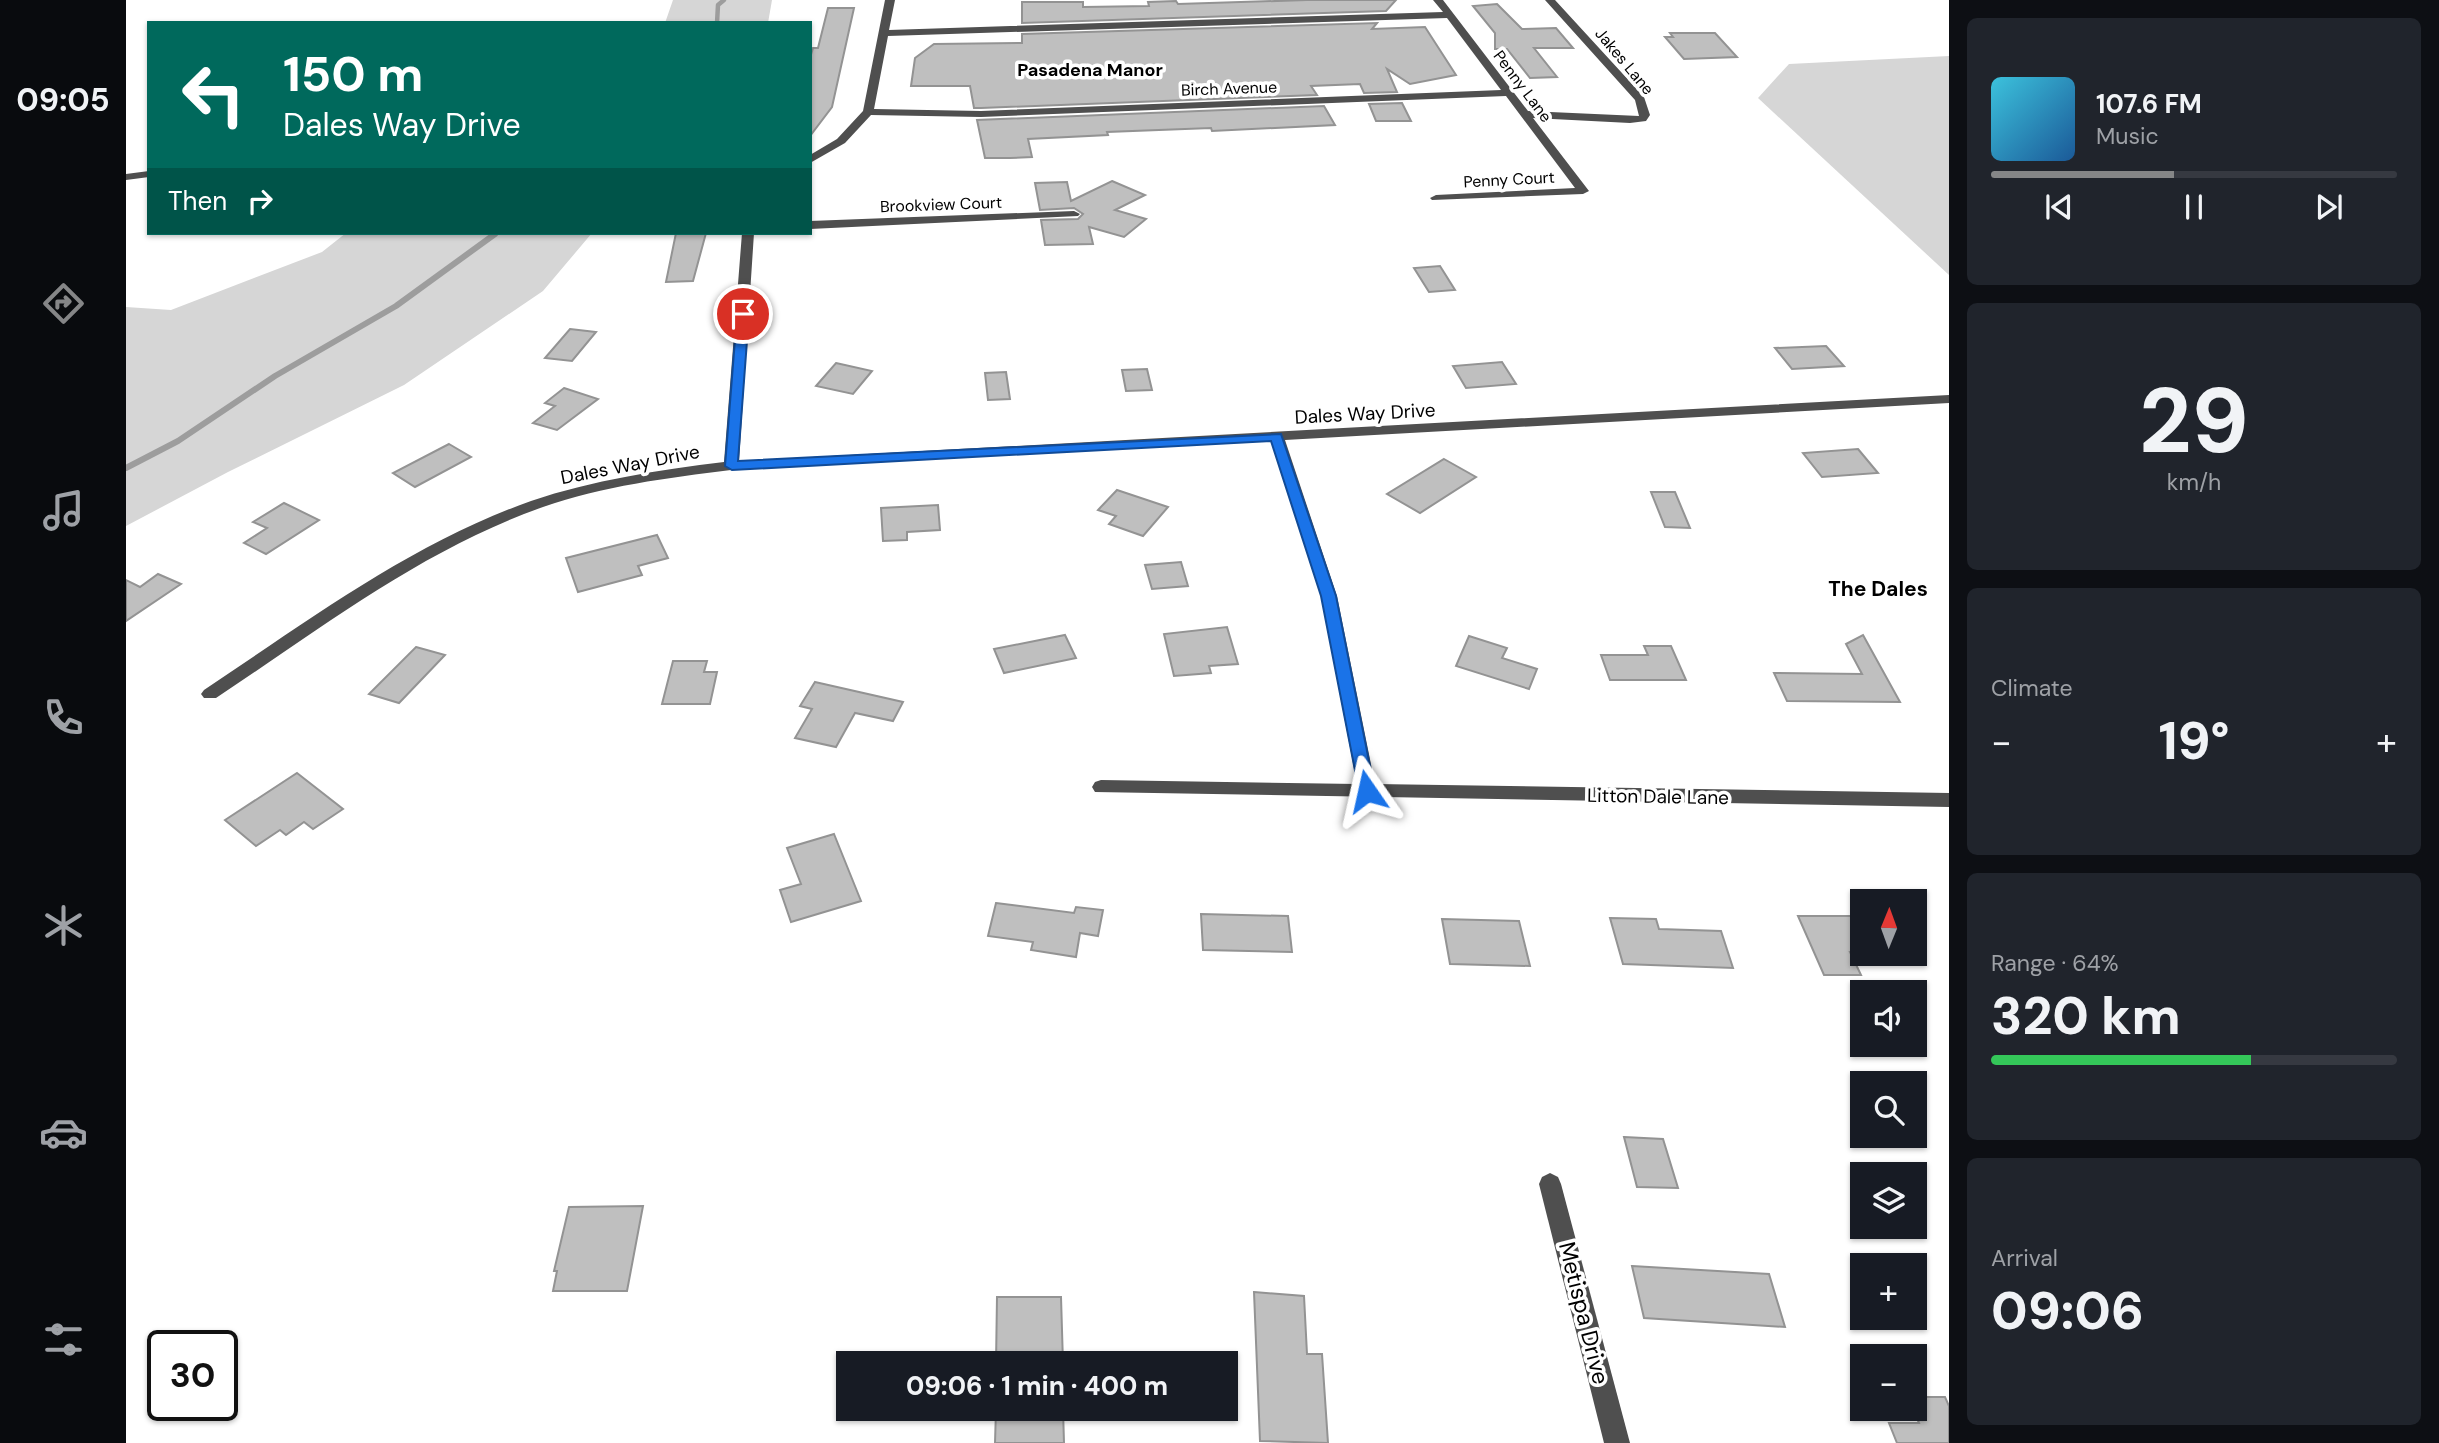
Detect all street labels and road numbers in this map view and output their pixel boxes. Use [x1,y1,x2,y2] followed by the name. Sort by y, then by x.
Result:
[1591,24,1659,99] street label: Jakes Lane
[1489,46,1556,126] street label: Penny Lane
[1181,76,1277,101] street label: Birch Avenue
[1463,167,1555,192] street label: Penny Court
[880,192,1002,217] street label: Brookview Court
[1294,397,1436,430] street label: Dales Way Drive
[558,439,702,490] street label: Dales Way Drive
[1587,783,1729,810] street label: Litton Dale Lane
[1552,1239,1616,1387] street label: Metispa Drive

